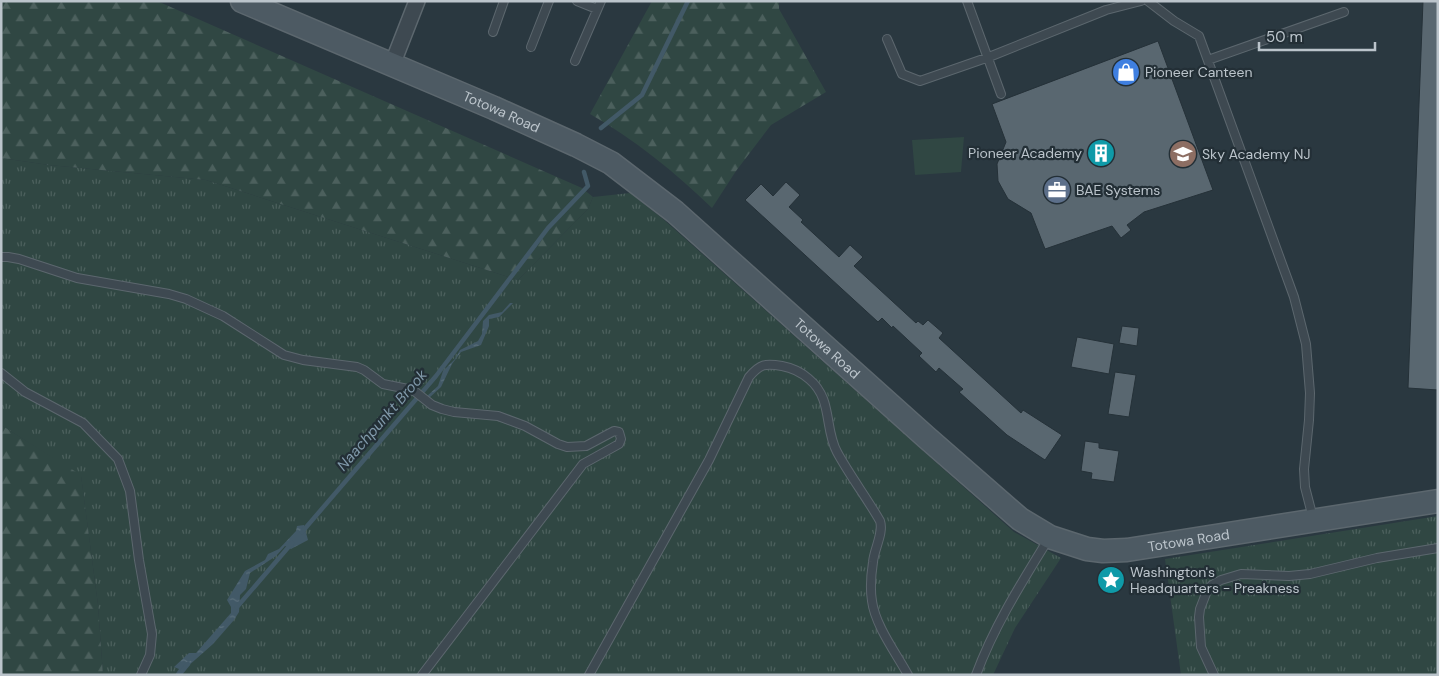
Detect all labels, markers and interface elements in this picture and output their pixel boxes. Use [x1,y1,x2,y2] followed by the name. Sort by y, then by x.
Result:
[1259,20,1375,52] scale bar
[1266,27,1303,47] text: 50 m
[1111,57,1141,87] shop icon: Pioneer Canteen
[1145,63,1253,81] place label: Pioneer Canteen
[460,87,543,137] street label: Totowa Road
[1086,138,1116,168] building icon: Pioneer Academy
[1168,139,1198,169] school or university icon: Sky Academy NJ
[968,144,1082,162] place label: Pioneer Academy
[1202,145,1310,163] place label: Sky Academy NJ
[1042,175,1072,205] office icon: BAE Systems
[1076,181,1160,199] place label: BAE Systems
[790,314,864,383] street label: Totowa Road
[332,365,432,475] water label: Naachpunkt Brook
[1147,525,1231,556] street label: Totowa Road
[1130,563,1300,597] place label: Washington's Headquarters - Preakness
[1096,565,1126,595] place icon: Washington's Headquarters - Preakness

